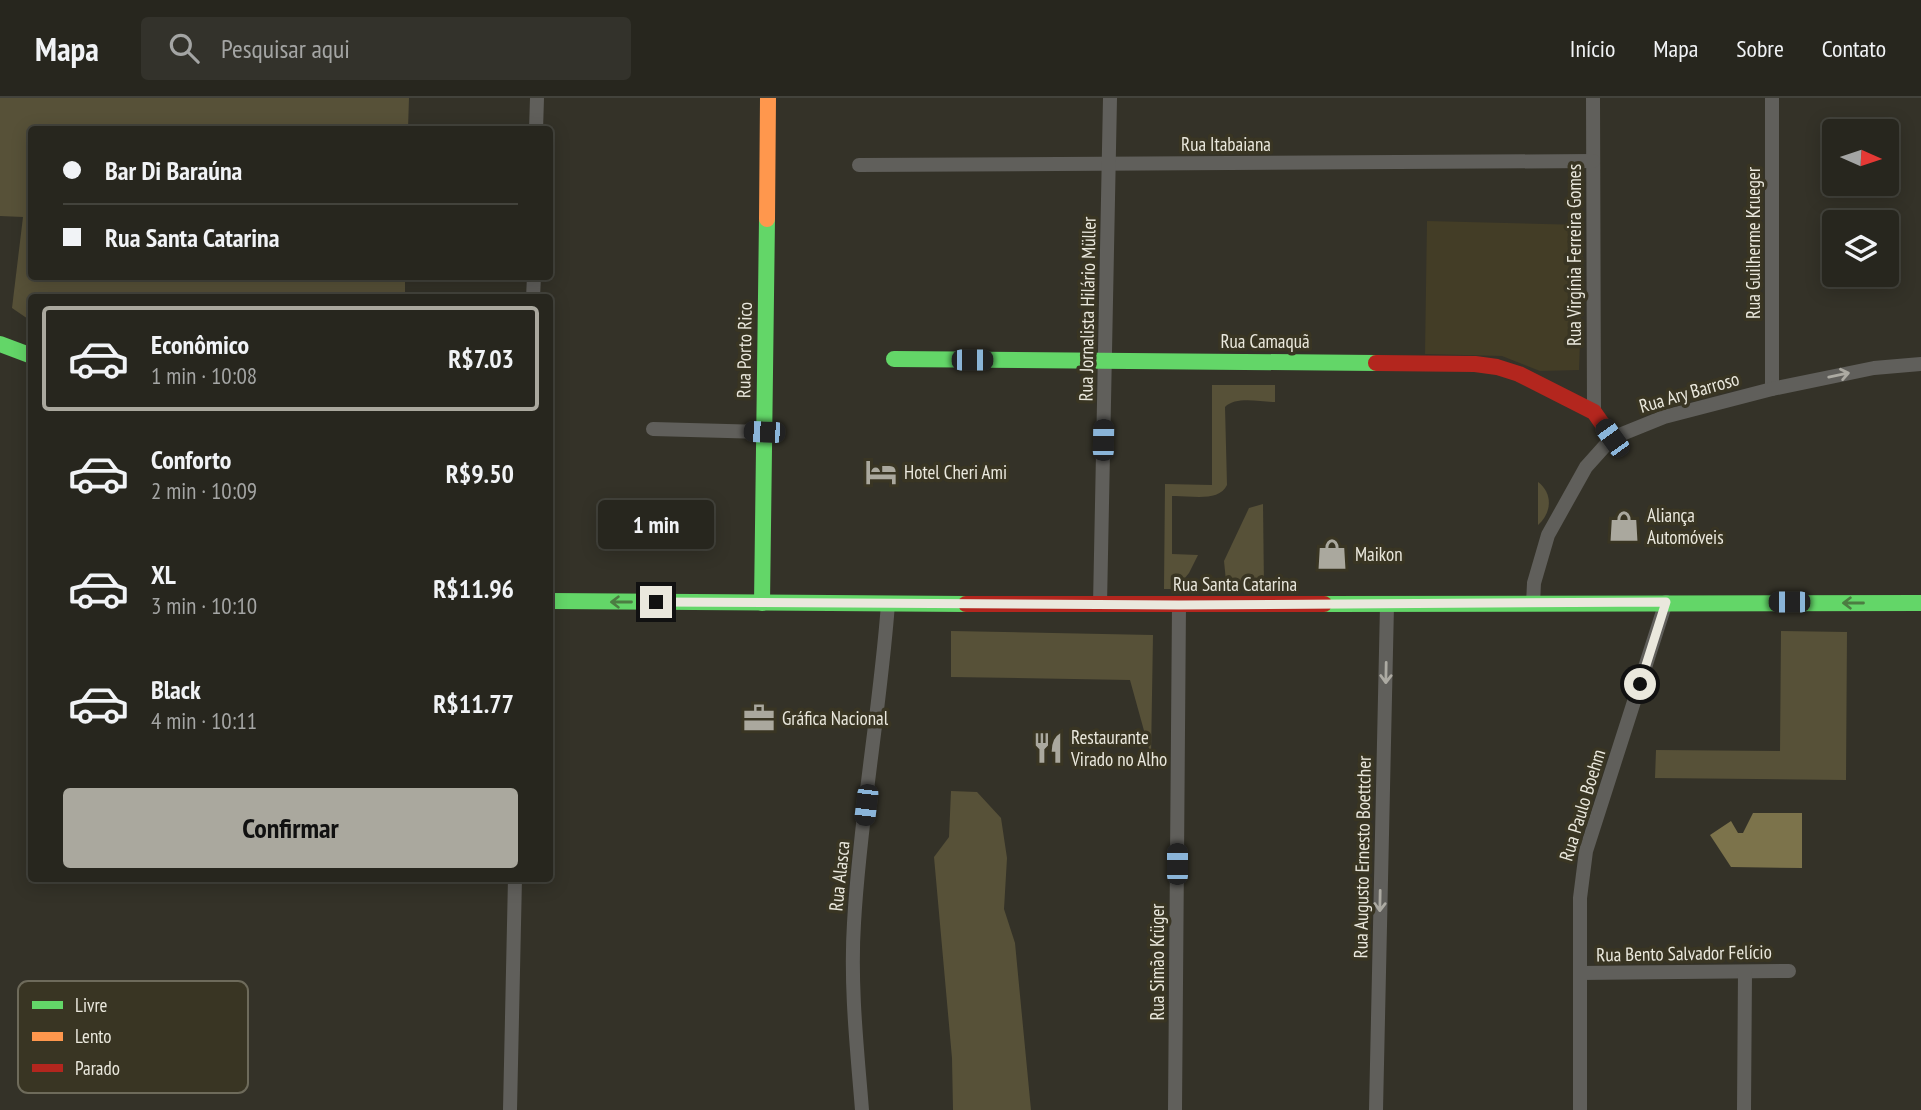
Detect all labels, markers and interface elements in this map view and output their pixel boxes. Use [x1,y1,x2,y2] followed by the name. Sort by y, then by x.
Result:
[141,17,631,80] search box
[35,27,99,70] text: Mapa
[165,29,203,67] icon: search
[221,32,350,65] text: Pesquisar aqui
[1570,33,1615,64] text: Início
[1653,33,1698,64] text: Mapa
[1736,33,1784,64] text: Sobre
[1822,33,1886,64] text: Contato
[1822,119,1899,196] north arrow
[1822,119,1899,287] map controls
[1181,132,1271,156] street label: Rua Itabaiana
[105,154,242,187] text: Bar Di Baraúna
[1562,164,1586,346] street label: Rua Virgínia Ferreira Gomes
[1741,166,1765,319] street label: Rua Guilherme Krueger
[1822,210,1899,287] button: layers
[1073,216,1101,402] street label: Rua Jornalista Hilário Müller
[105,221,280,254] text: Rua Santa Catarina
[731,302,757,398] street label: Rua Porto Rico
[67,327,130,390] icon: car
[151,328,249,361] text: Econômico
[1220,329,1310,353] street label: Rua Camaquã
[448,342,514,375] text: R$7.03
[952,350,994,371] car
[151,361,257,390] text: 1 min · 10:08
[1636,366,1742,418] street label: Rua Ary Barroso
[1827,368,1850,382] one-way arrow
[1592,415,1633,461] car
[1093,419,1114,461] car
[743,421,786,443] car
[67,442,130,505] icon: car
[151,443,231,476] text: Conforto
[864,455,898,489] hotel icon: Hotel Cheri Ami
[446,457,514,490] text: R$9.50
[904,460,1007,484] place label: Hotel Cheri Ami
[151,476,257,505] text: 2 min · 10:09
[598,500,714,550] callout: 1 min
[1647,503,1724,549] place label: Aliança Automóveis
[1607,509,1641,543] shop icon: Aliança Automóveis
[633,510,679,539] text: 1 min
[1315,537,1349,571] shop icon: Maikon
[1355,542,1403,566] place label: Maikon
[67,557,130,620] icon: car
[151,558,176,591] text: XL
[433,572,514,605] text: R$11.96
[1173,572,1297,596] street label: Rua Santa Catarina
[640,586,672,618] route end
[151,591,257,620] text: 3 min · 10:10
[1769,592,1811,613] car
[609,595,632,609] one-way arrow
[1842,596,1865,610] one-way arrow
[1379,661,1392,684] one-way arrow
[1624,668,1656,700] route start
[67,672,130,735] icon: car
[151,673,201,706] text: Black
[433,687,514,720] text: R$11.77
[742,701,776,735] office icon: Gráfica Nacional
[151,706,257,735] text: 4 min · 10:11
[782,706,889,730] place label: Gráfica Nacional
[1070,725,1167,771] place label: Restaurante Virado no Alho
[1031,731,1065,765] restaurant icon: Restaurante Virado no Alho
[1554,746,1610,864] street label: Rua Paulo Boehm
[1348,755,1376,959] street label: Rua Augusto Ernesto Boettcher
[854,783,879,827] car
[63,788,518,868] button: Confirmar
[823,840,855,912] street label: Rua Alasca
[1167,843,1188,885] car
[1374,889,1387,912] one-way arrow
[1145,903,1169,1021] street label: Rua Simão Krüger
[1596,939,1772,967] street label: Rua Bento Salvador Felício
[18,981,248,1093] legend
[75,993,108,1017] text: Livre
[75,1024,112,1048] text: Lento
[75,1056,120,1080] text: Parado

